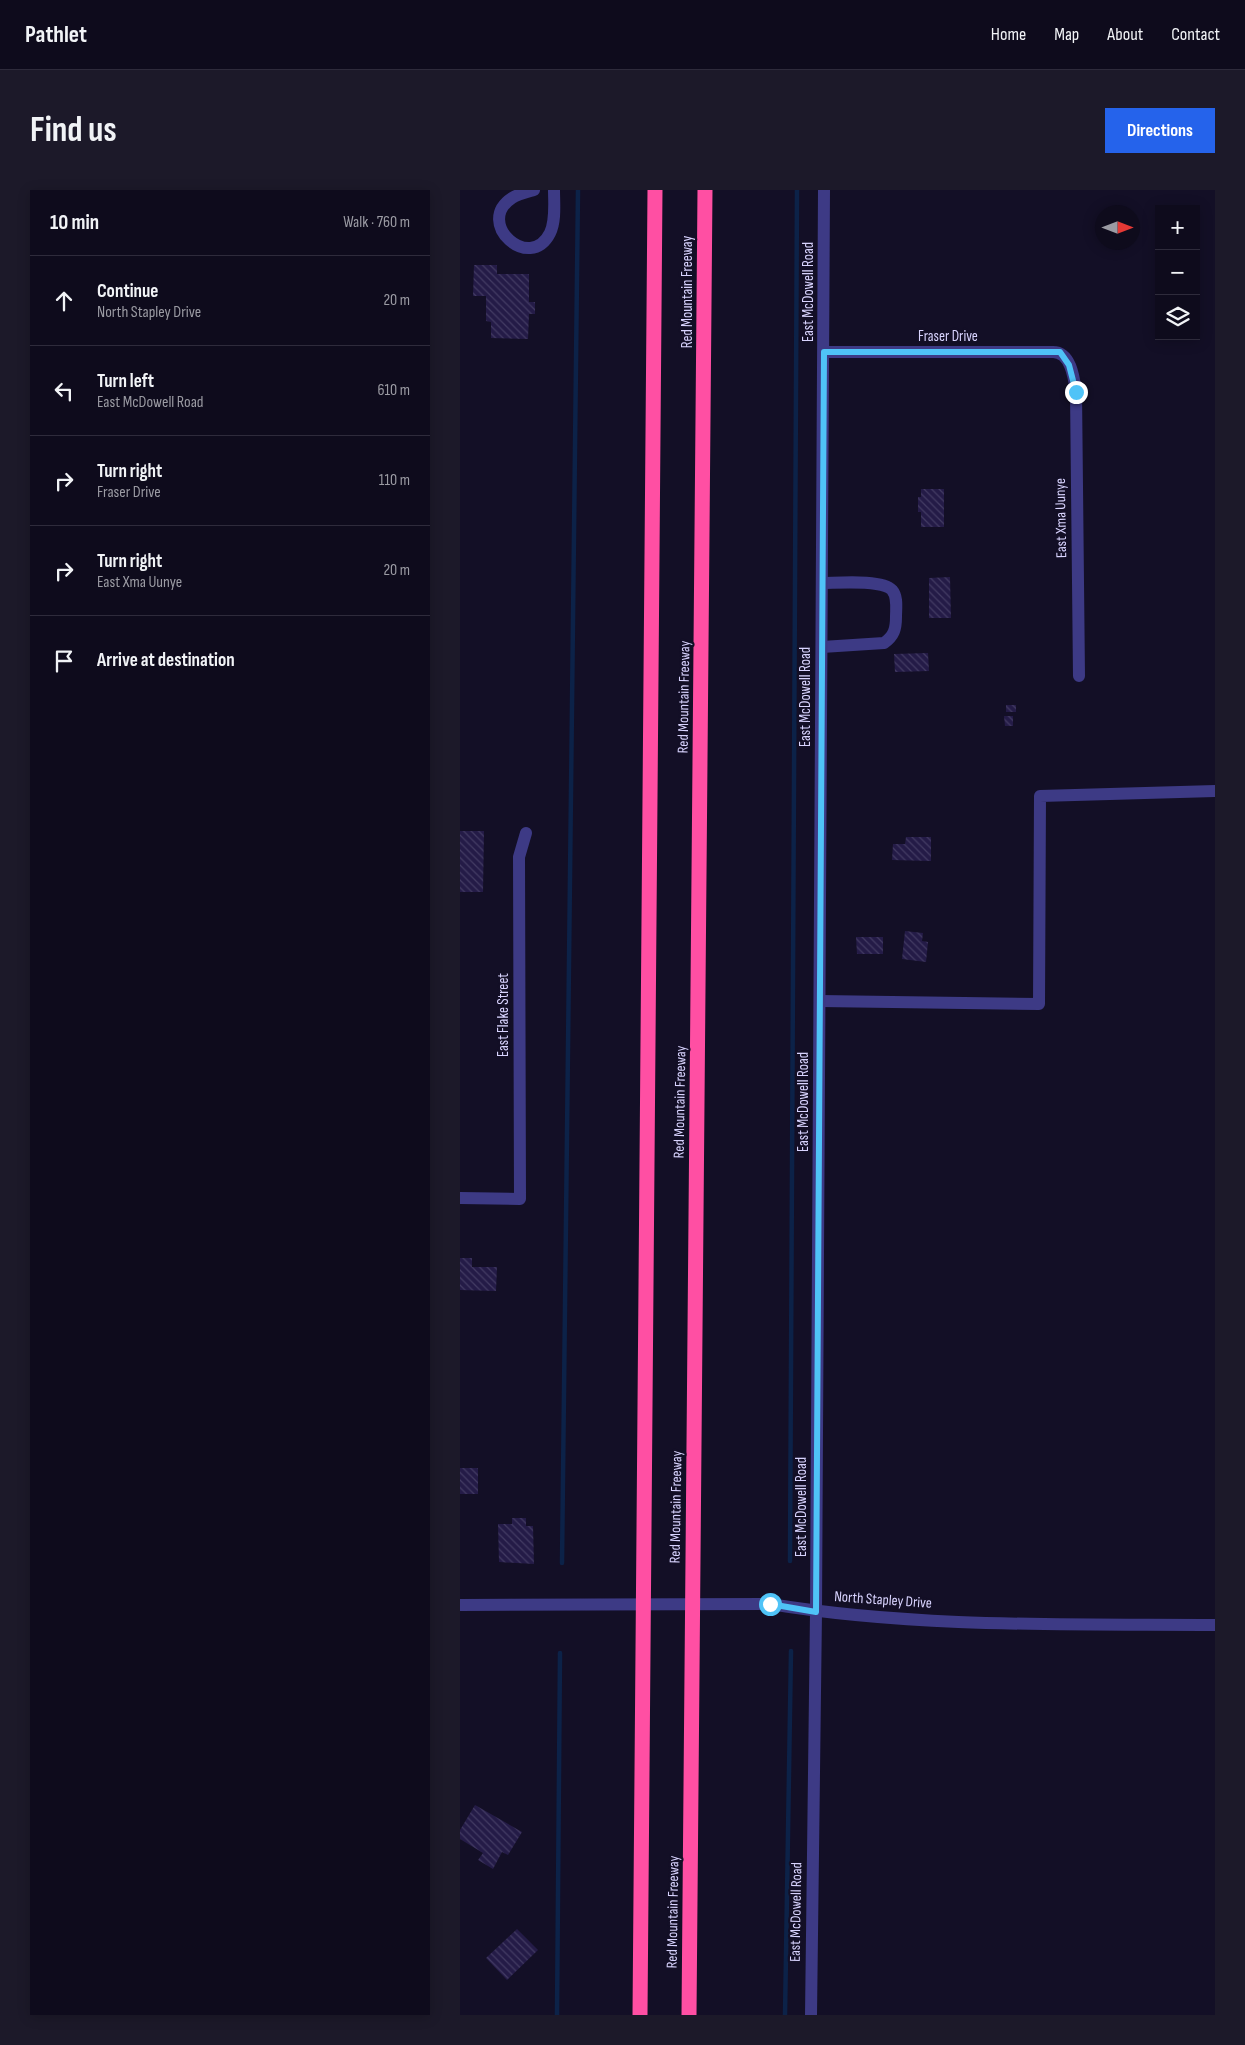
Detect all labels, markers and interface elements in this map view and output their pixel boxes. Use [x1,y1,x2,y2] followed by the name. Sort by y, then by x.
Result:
[25,20,87,49] text: Pathlet
[991,24,1026,45] text: Home
[1054,24,1079,45] text: Map
[1107,24,1143,45] text: About
[1171,24,1220,45] text: Contact
[1105,108,1215,153] button: Directions
[30,109,117,152] text: Find us
[1095,205,1140,250] north arrow
[1155,205,1200,340] map controls
[1155,205,1200,250] button: +
[50,210,99,235] text: 10 min
[343,213,410,232] text: Walk · 760 m
[678,235,697,348] street label: Red Mountain Freeway
[799,242,818,342] street label: East McDowell Road
[1155,250,1200,295] button: −
[97,280,158,303] text: Continue
[50,287,78,315] icon: ahead
[383,291,410,310] text: 20 m
[1155,295,1200,340] button: layers
[97,303,201,322] text: North Stapley Drive
[918,327,978,346] street label: Fraser Drive
[97,370,154,393] text: Turn left
[50,377,78,405] icon: left
[377,381,410,400] text: 610 m
[1065,381,1088,404] route end
[97,393,204,412] text: East McDowell Road
[97,460,162,483] text: Turn right
[50,467,78,495] icon: right
[379,471,410,490] text: 110 m
[1051,478,1071,558] street label: East Xma Uunye
[97,483,161,502] text: Fraser Drive
[97,550,162,573] text: Turn right
[50,557,78,585] icon: right
[383,561,410,580] text: 20 m
[97,573,182,592] text: East Xma Uunye
[674,640,694,753] street label: Red Mountain Freeway
[50,647,78,675] icon: arrive
[796,647,815,747] street label: East McDowell Road
[97,649,235,672] text: Arrive at destination
[494,973,513,1057] street label: East Flake Street
[670,1045,690,1158] street label: Red Mountain Freeway
[794,1052,813,1152] street label: East McDowell Road
[666,1450,686,1563] street label: Red Mountain Freeway
[792,1457,811,1557] street label: East McDowell Road
[834,1587,932,1613] street label: North Stapley Drive
[759,1593,782,1616] route start
[663,1855,683,1968] street label: Red Mountain Freeway
[786,1862,806,1962] street label: East McDowell Road

